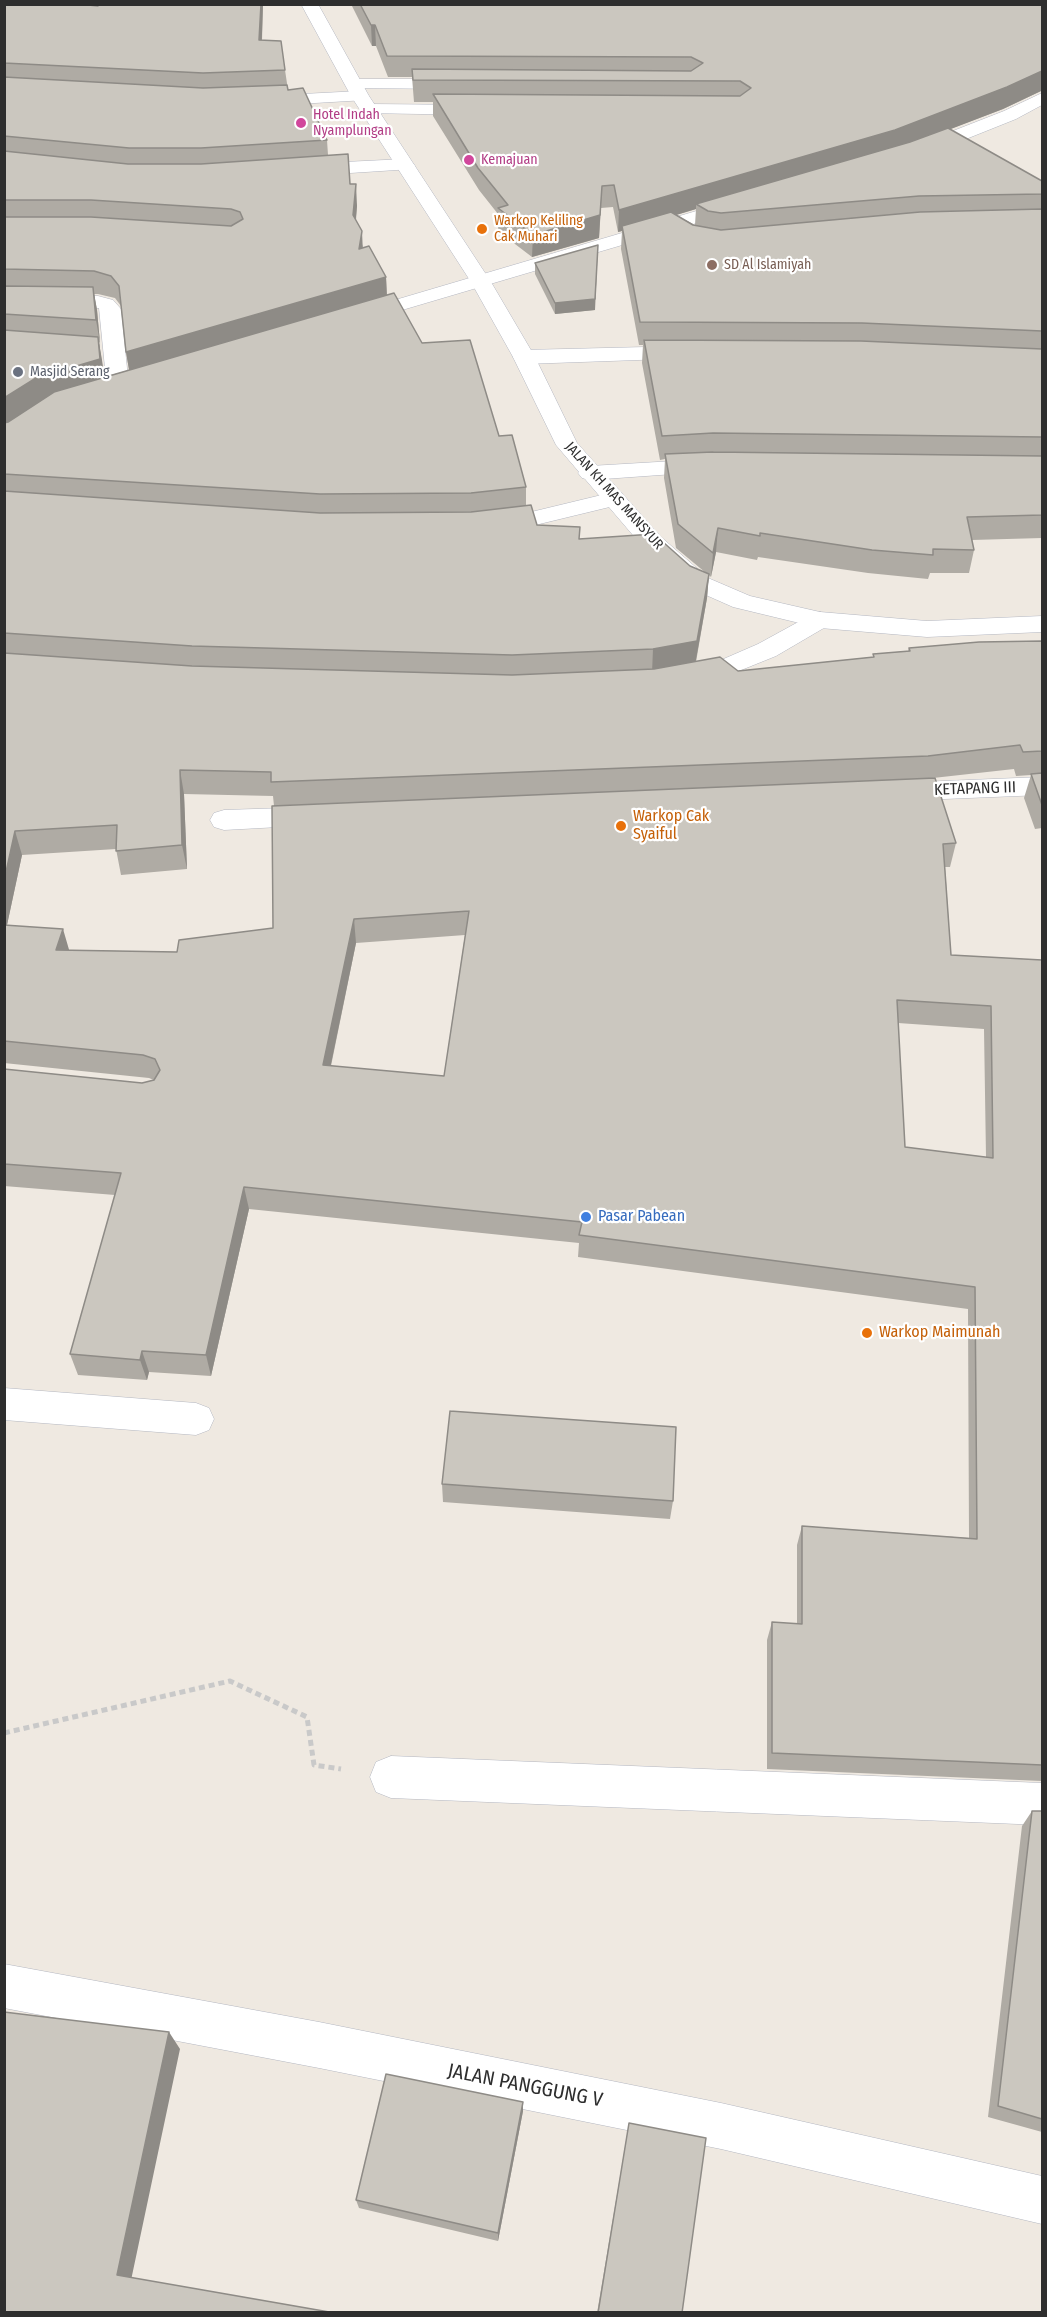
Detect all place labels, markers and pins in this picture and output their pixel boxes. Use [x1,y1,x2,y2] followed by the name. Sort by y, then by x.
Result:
[313,107,392,140] place label: Hotel Indah Nyamplungan
[294,116,308,130] marker: Hotel Indah Nyamplungan
[481,152,538,168] place label: Kemajuan
[462,153,476,167] marker: Kemajuan
[494,213,583,246] place label: Warkop Keliling Cak Muhari
[475,222,489,236] marker: Warkop Keliling Cak Muhari
[724,257,811,273] place label: SD Al Islamiyah
[705,258,719,272] marker: SD Al Islamiyah
[30,364,110,380] place label: Masjid Serang
[11,365,25,379] marker: Masjid Serang
[633,807,709,845] place label: Warkop Cak Syaiful
[614,819,628,833] marker: Warkop Cak Syaiful
[598,1207,685,1227] place label: Pasar Pabean
[579,1210,593,1224] marker: Pasar Pabean
[879,1323,1001,1343] place label: Warkop Maimunah
[860,1326,874,1340] marker: Warkop Maimunah

